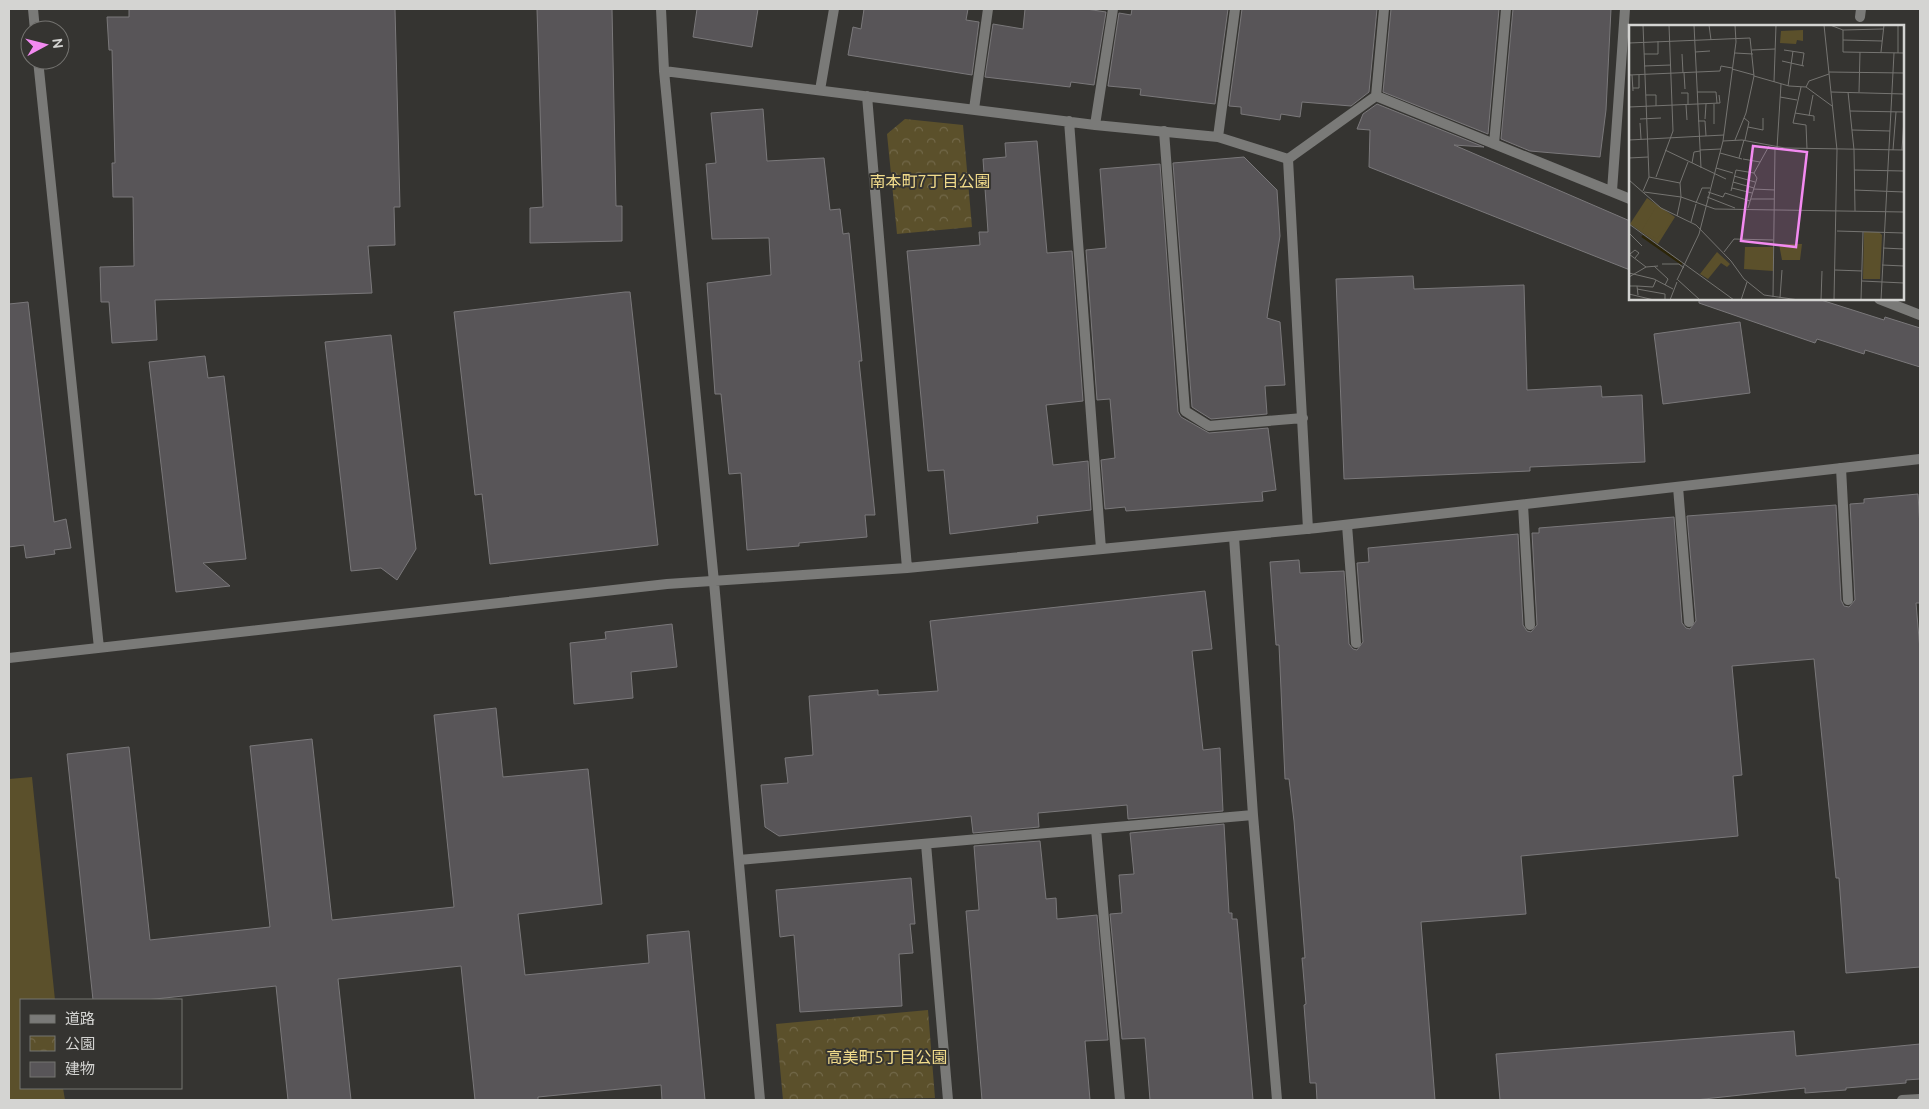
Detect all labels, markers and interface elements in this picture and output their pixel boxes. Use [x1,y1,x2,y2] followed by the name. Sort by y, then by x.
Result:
[20,20,70,70] north arrow
[1629,25,1904,300] inset map
[49,37,66,50] text: N
[869,172,991,190] park label: 南本町7丁目公園
[20,999,182,1089] legend
[65,1010,95,1027] text: 道路
[65,1035,95,1052] text: 公園
[826,1048,948,1066] park label: 高美町5丁目公園
[65,1060,95,1077] text: 建物

